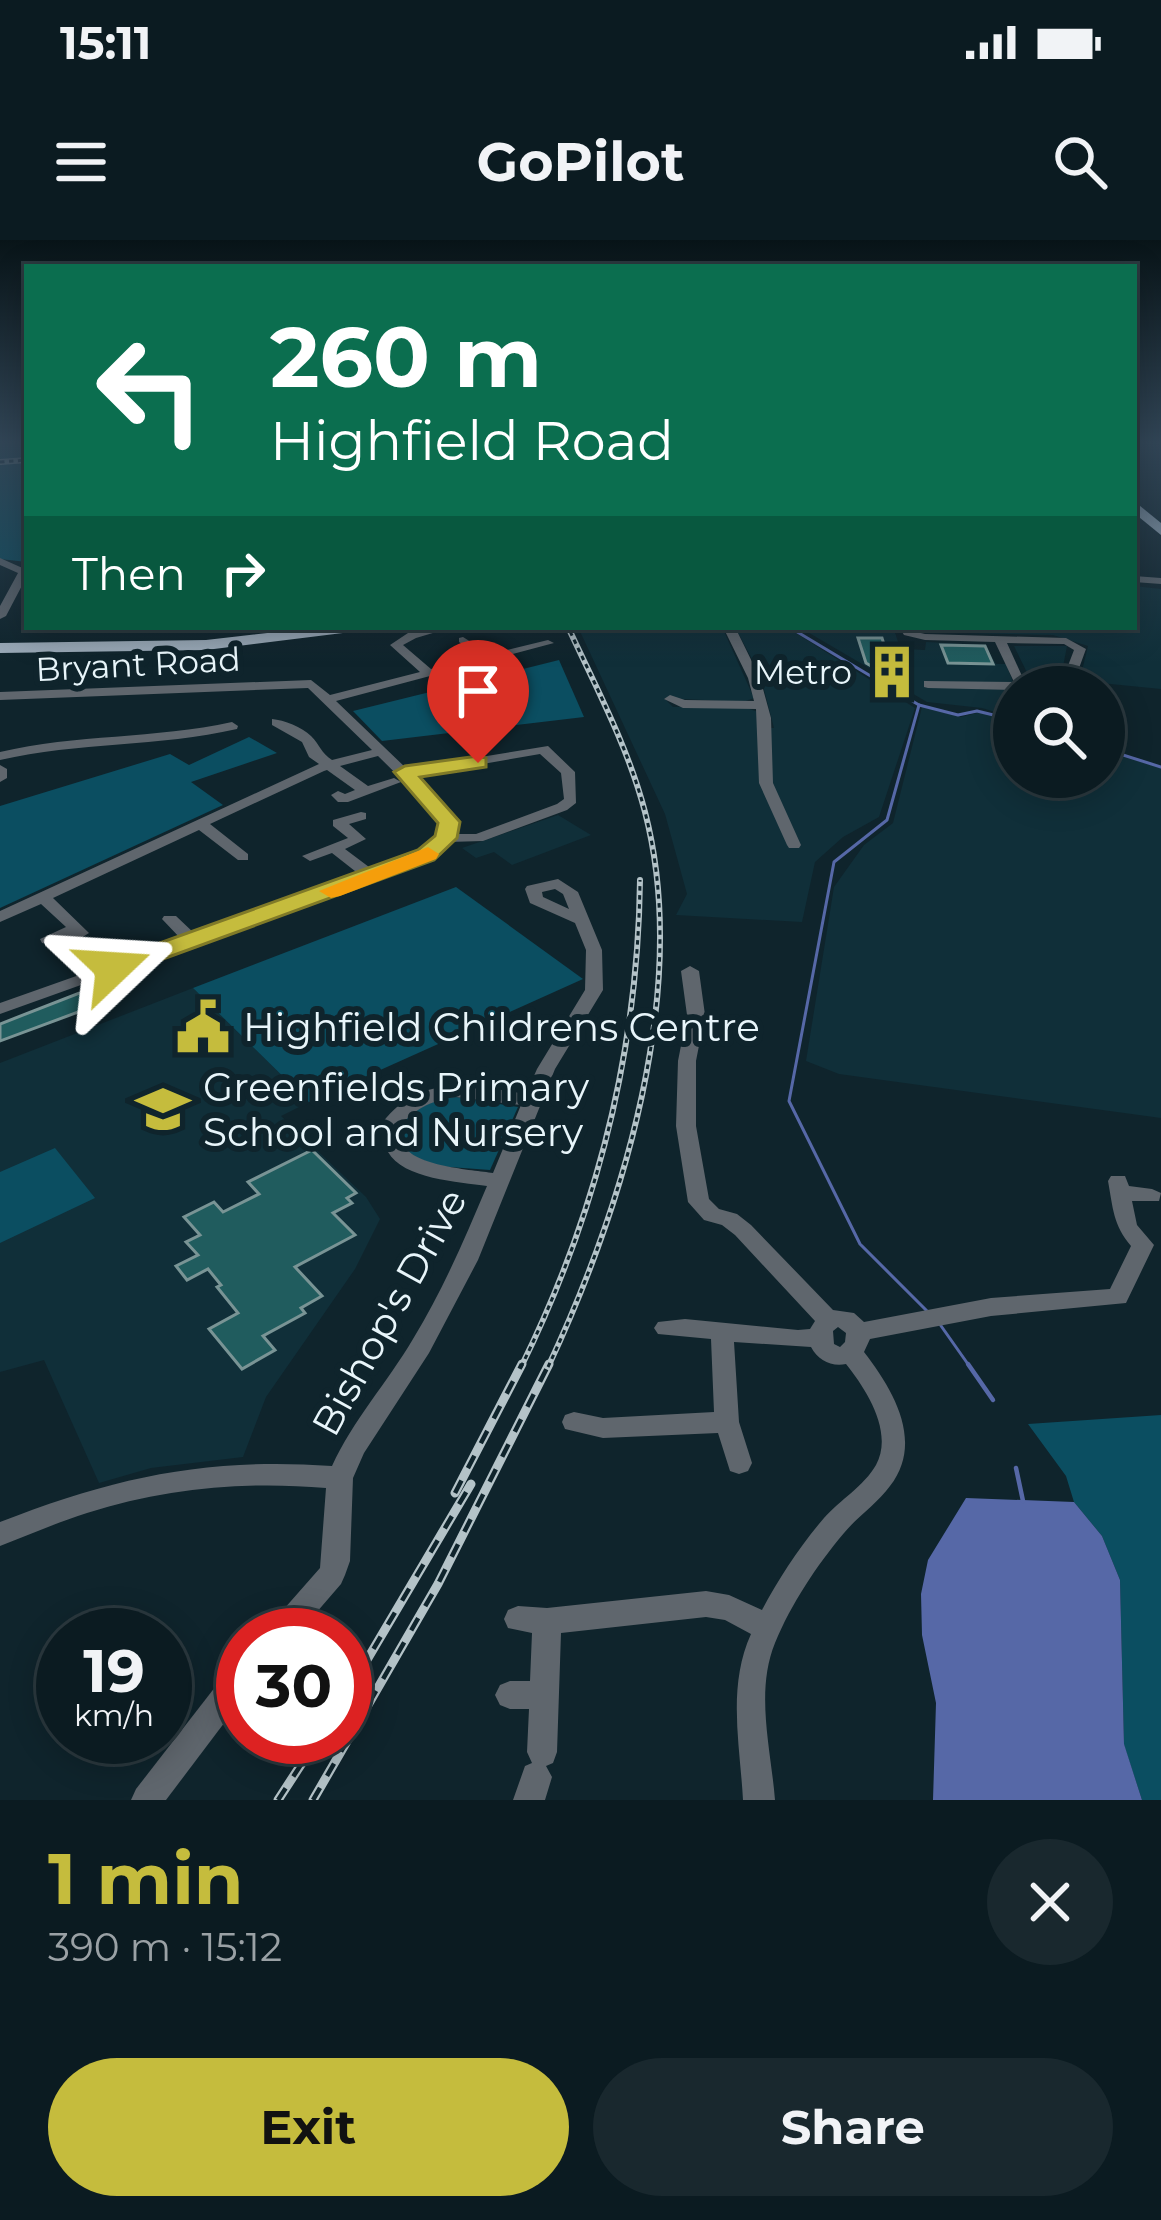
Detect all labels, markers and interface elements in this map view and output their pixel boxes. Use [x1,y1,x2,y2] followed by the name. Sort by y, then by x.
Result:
[60,15,152,70] text: 15:11
[48,129,114,195] icon: menu
[477,129,684,195] text: GoPilot
[1047,129,1113,195] icon: search
[270,306,542,408] text: 260 m
[72,312,228,468] icon: left
[270,408,674,474] text: Highfield Road
[210,540,276,606] icon: right
[72,546,186,601] text: Then
[34,639,242,689] street label: Bryant Road
[427,640,529,763] pin
[863,643,921,701] building icon: Metro
[754,652,852,692] place label: Metro
[445,658,511,724] icon: arrive
[993,666,1125,798] map controls
[993,666,1125,798] button: search
[50,905,176,1031] position arrow
[174,998,232,1056] public building icon: Highfield Childrens Centre
[243,1003,760,1051] place label: Highfield Childrens Centre
[203,1063,590,1156] place label: Greenfields Primary School and Nursery
[134,1080,192,1138] school or university icon: Greenfields Primary School and Nursery
[301,1180,477,1444] street label: Bishop's Drive
[216,1608,372,1764] speed limit sign: 30
[83,1634,145,1707] text: 19
[74,1697,154,1734] text: km/h
[48,1834,244,1922] text: 1 min
[987,1839,1113,1965] button: close
[48,1923,282,1971] text: 390 m · 15:12
[48,2058,569,2196] button: Exit
[593,2058,1113,2196] button: Share

